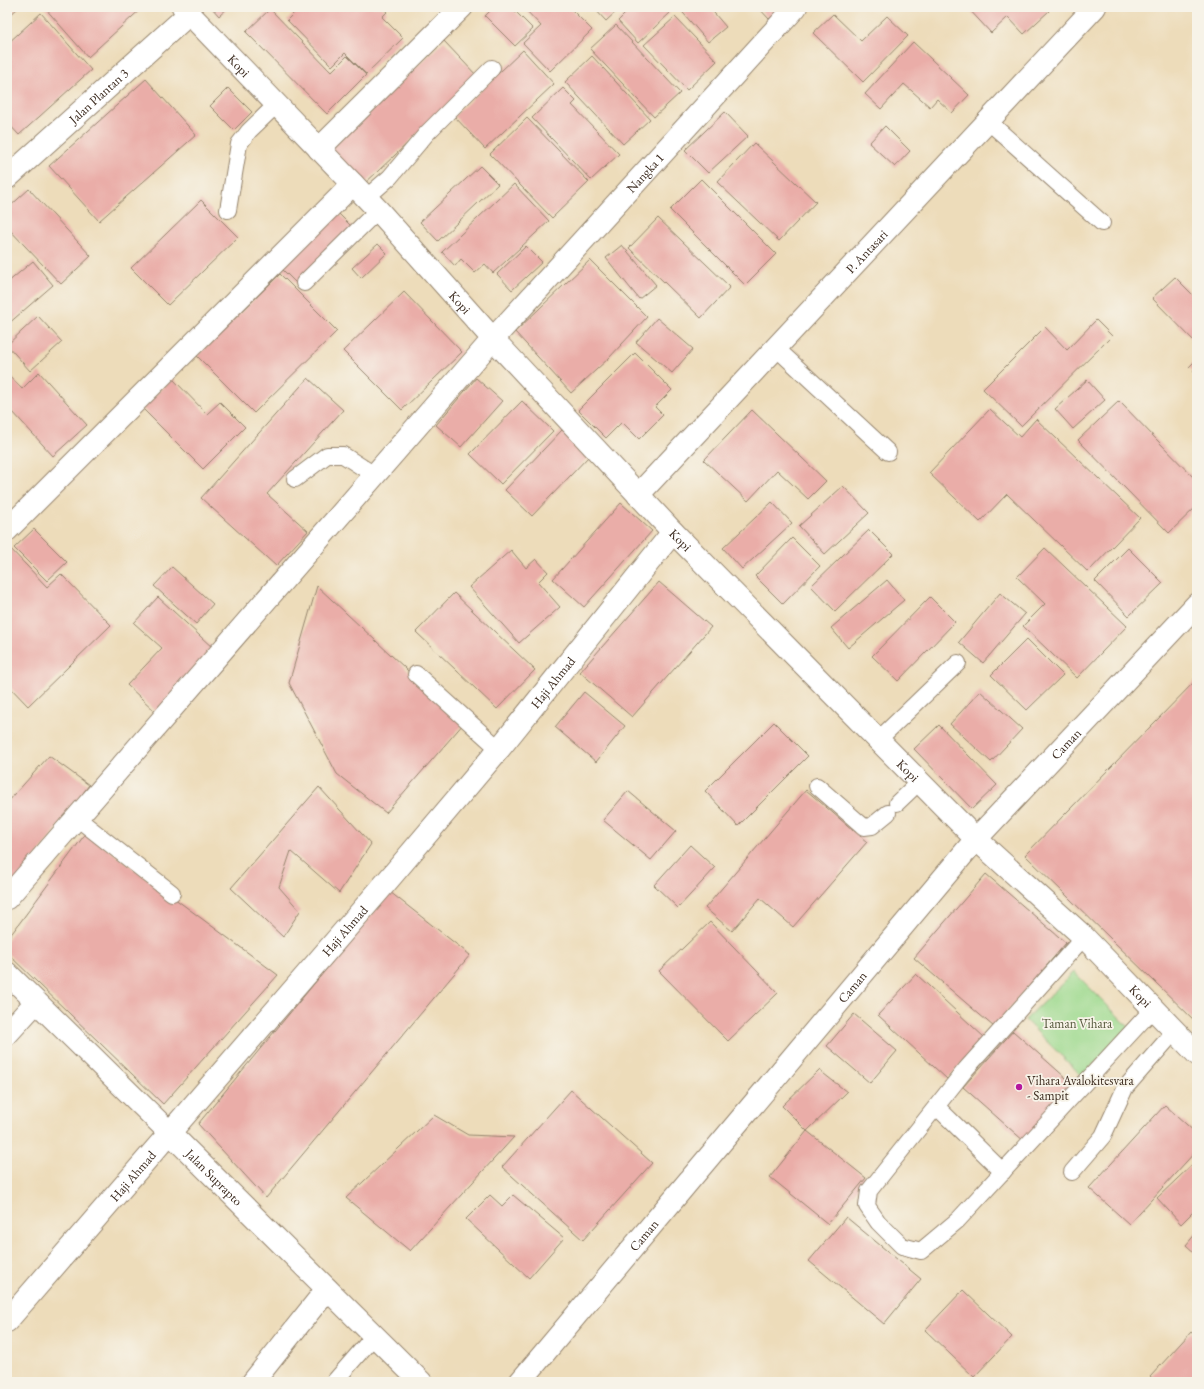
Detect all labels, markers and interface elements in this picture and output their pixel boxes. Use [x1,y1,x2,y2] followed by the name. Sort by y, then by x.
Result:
[224,51,254,81] street label: Kopi
[64,65,132,128] street label: Jalan Plantan 3
[623,149,668,196] street label: Nangka 1
[842,226,891,277] street label: P. Antasari
[445,287,475,318] street label: Kopi
[665,525,695,555] street label: Kopi
[527,653,579,712] street label: Haji Ahmad
[1047,725,1085,763] street label: Caman
[893,756,923,786] street label: Kopi
[318,902,372,960] street label: Haji Ahmad
[834,968,871,1007] street label: Caman
[1125,981,1155,1011] street label: Kopi
[1042,1015,1113,1032] park label: Taman Vihara
[1027,1072,1134,1104] place label: Vihara Avalokitesvara - Sampit
[1014,1082,1024,1092] marker: Vihara Avalokitesvara - Sampit
[181,1145,246,1209] street label: Jalan Suprapto
[106,1147,160,1205] street label: Haji Ahmad
[626,1216,662,1255] street label: Caman

